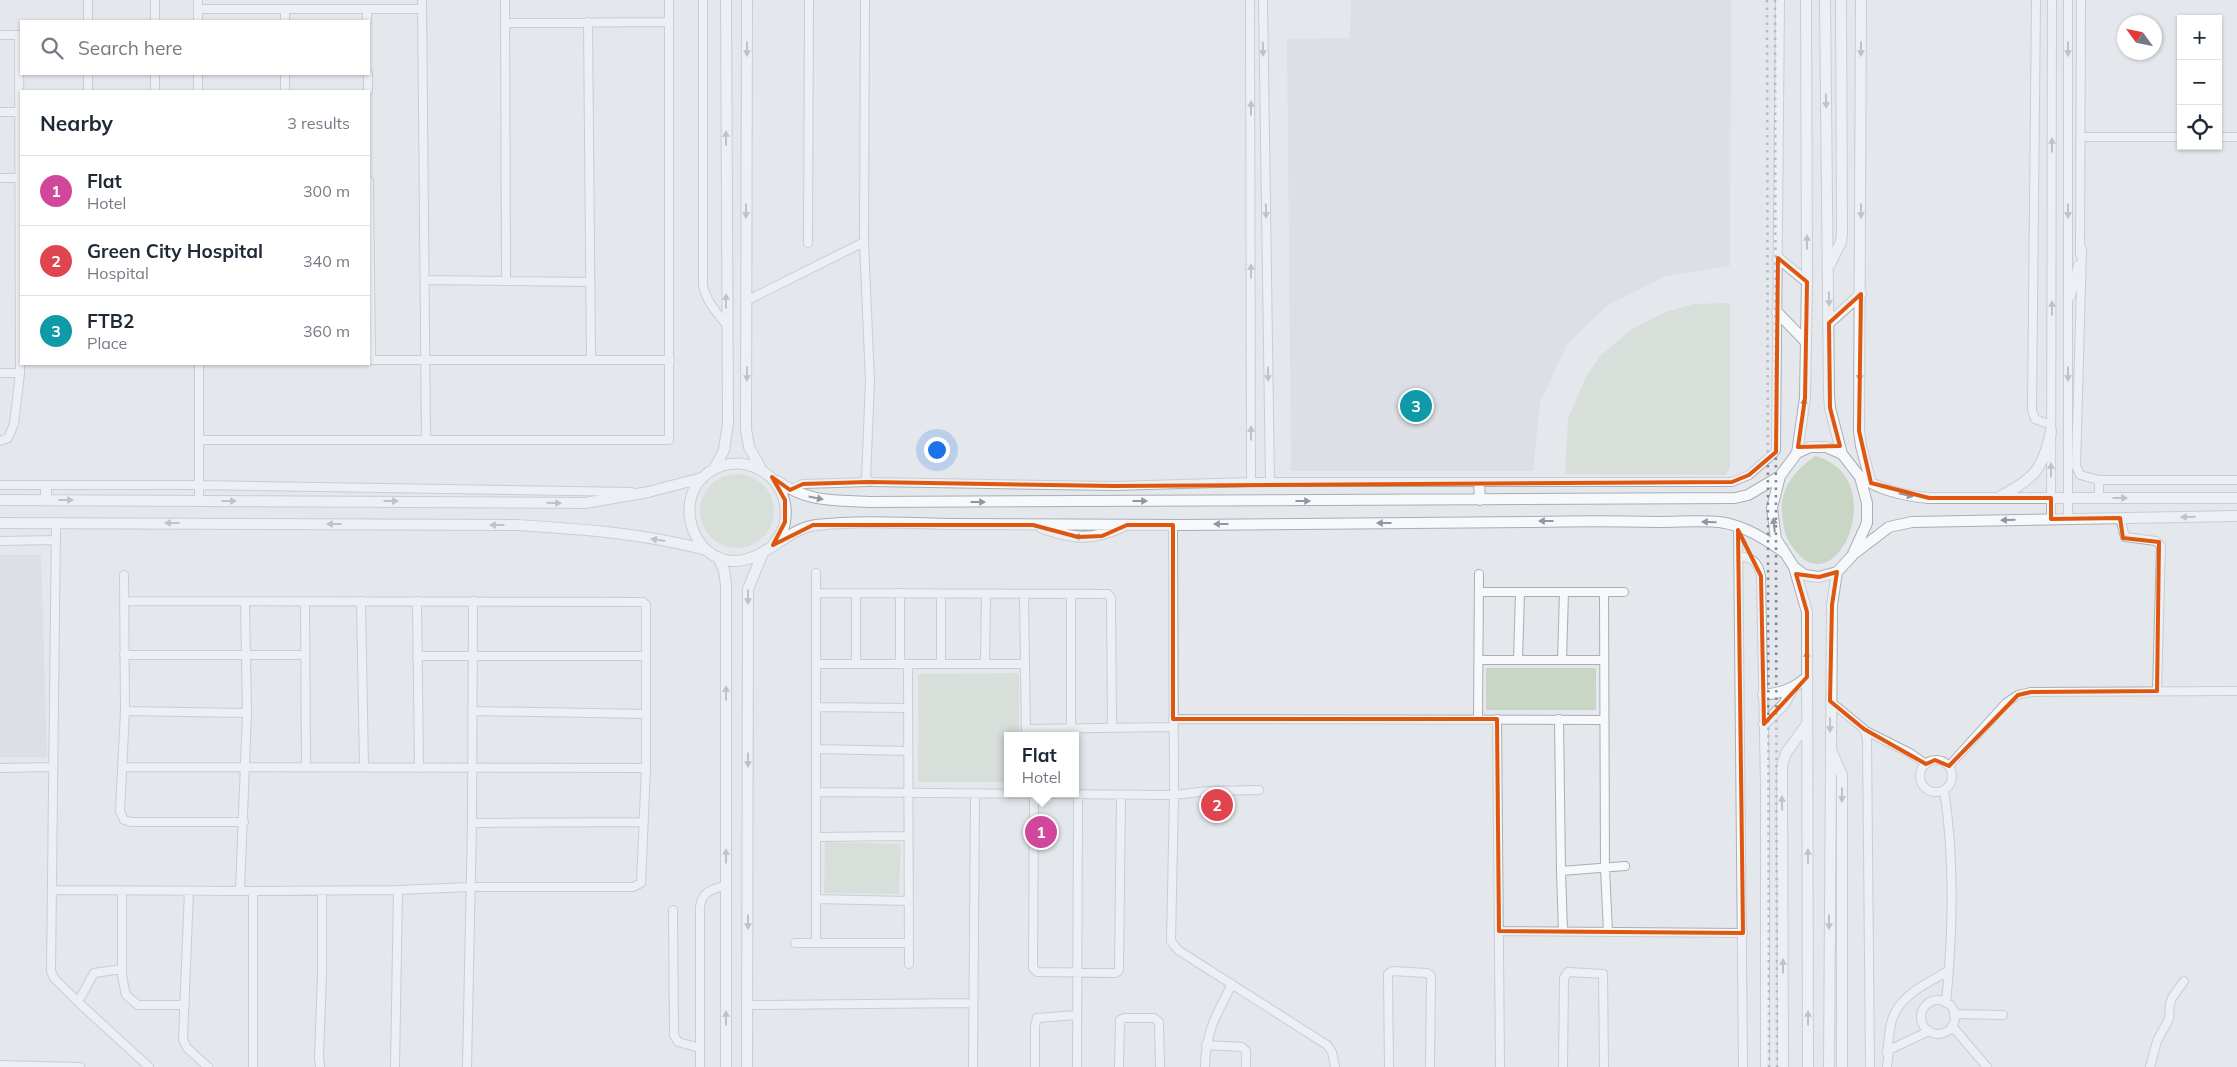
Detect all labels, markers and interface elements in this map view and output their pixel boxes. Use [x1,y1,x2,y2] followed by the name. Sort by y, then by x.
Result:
[2117,15,2162,60] north arrow
[2177,15,2222,150] map controls
[2177,15,2222,60] button: +
[20,20,370,75] search box
[38,34,66,62] icon: search
[78,36,182,60] text: Search here
[743,41,751,57] one-way arrow
[1259,41,1267,57] one-way arrow
[1857,41,1865,57] one-way arrow
[2064,41,2072,57] one-way arrow
[2177,60,2222,105] button: −
[1823,93,1831,109] one-way arrow
[1247,100,1255,116] one-way arrow
[2177,105,2222,150] button: locate
[40,110,113,136] text: Nearby
[287,113,350,133] text: 3 results
[722,130,730,146] one-way arrow
[2048,137,2056,153] one-way arrow
[87,169,122,193] text: Flat
[51,181,61,201] text: 1
[303,181,350,201] text: 300 m
[87,193,126,213] text: Hotel
[742,203,750,219] one-way arrow
[1262,203,1270,219] one-way arrow
[1857,203,1865,219] one-way arrow
[2064,203,2072,219] one-way arrow
[1803,234,1811,250] one-way arrow
[87,239,263,263] text: Green City Hospital
[51,251,61,271] text: 2
[303,251,350,271] text: 340 m
[87,263,149,283] text: Hospital
[1247,263,1255,279] one-way arrow
[1825,291,1833,307] one-way arrow
[722,292,730,308] one-way arrow
[2048,299,2056,315] one-way arrow
[87,309,134,333] text: FTB2
[51,321,61,341] text: 3
[303,321,350,341] text: 360 m
[87,333,127,353] text: Place
[743,366,751,382] one-way arrow
[1264,366,1272,382] one-way arrow
[1855,366,1863,382] one-way arrow
[2064,366,2072,382] one-way arrow
[1400,387,1432,425] pin: 3
[1800,397,1808,413] one-way arrow
[1247,425,1255,441] one-way arrow
[924,437,950,463] your location
[2047,462,2055,478] one-way arrow
[1898,491,1913,499] one-way arrow
[808,494,824,502] one-way arrow
[2112,494,2128,502] one-way arrow
[58,496,74,504] one-way arrow
[221,497,237,505] one-way arrow
[383,497,399,505] one-way arrow
[1133,497,1149,505] one-way arrow
[1295,497,1311,505] one-way arrow
[970,498,986,506] one-way arrow
[546,499,562,507] one-way arrow
[2180,513,2196,521] one-way arrow
[2000,516,2016,524] one-way arrow
[1770,517,1778,533] one-way arrow
[1538,518,1554,526] one-way arrow
[1701,518,1717,526] one-way arrow
[164,519,180,527] one-way arrow
[1376,519,1392,527] one-way arrow
[326,520,342,528] one-way arrow
[1213,520,1229,528] one-way arrow
[489,521,505,529] one-way arrow
[1073,532,1089,540] one-way arrow
[650,536,666,544] one-way arrow
[744,589,752,605] one-way arrow
[1803,650,1811,666] one-way arrow
[722,685,730,701] one-way arrow
[1826,717,1834,733] one-way arrow
[1004,732,1079,797] popup
[1022,743,1057,767] text: Flat
[744,752,752,768] one-way arrow
[1022,767,1061,787] text: Hotel
[1201,786,1233,824] pin: 2
[1838,788,1846,804] one-way arrow
[1778,795,1786,811] one-way arrow
[1025,813,1057,851] pin: 1
[722,848,730,864] one-way arrow
[1803,848,1811,864] one-way arrow
[744,914,752,930] one-way arrow
[1825,915,1833,931] one-way arrow
[1779,958,1787,974] one-way arrow
[722,1010,730,1026] one-way arrow
[1804,1010,1812,1026] one-way arrow

